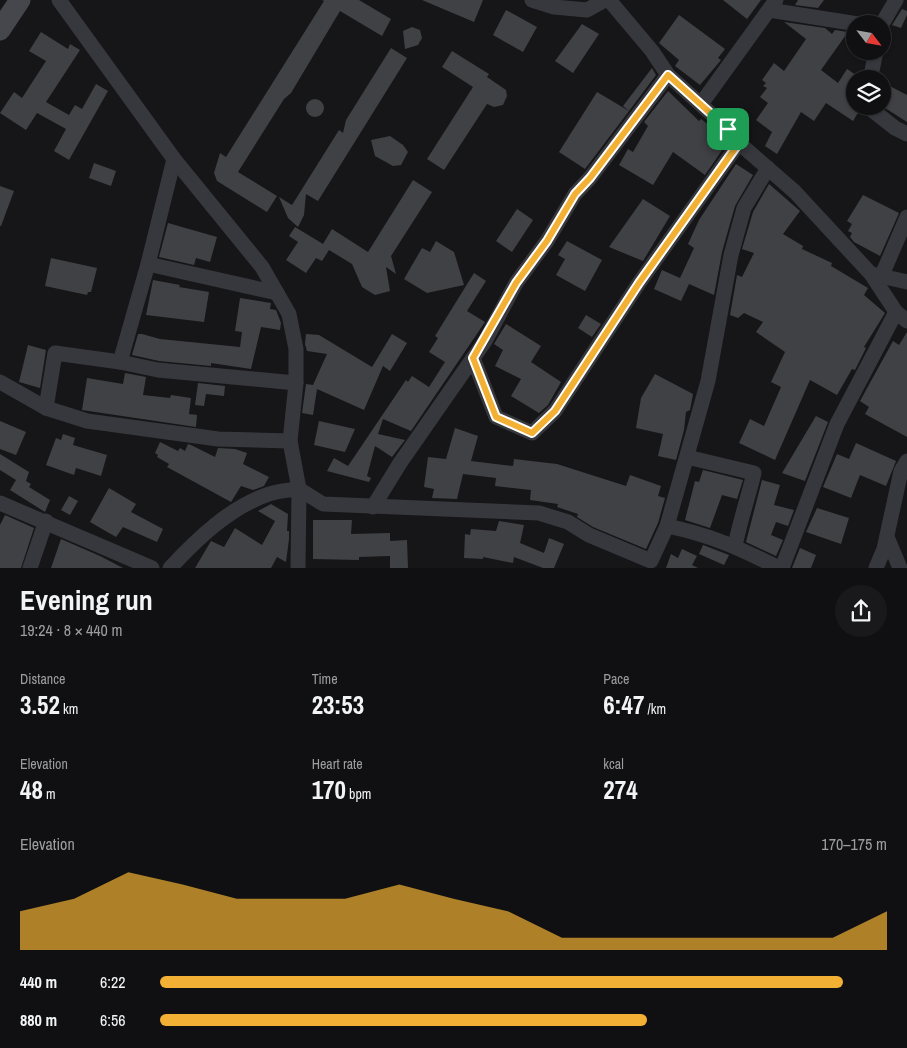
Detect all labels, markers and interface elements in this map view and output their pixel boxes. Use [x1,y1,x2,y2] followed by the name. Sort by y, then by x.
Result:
[846,15,891,60] north arrow
[846,15,891,115] map controls
[846,70,891,115] button: layers
[707,108,749,150] pin
[714,115,742,143] icon: arrive
[20,581,153,619] text: Evening run
[835,585,887,637] button: share
[20,619,123,641] text: 19:24 · 8 × 440 m
[20,670,65,688] text: Distance
[312,670,338,688] text: Time
[603,670,630,688] text: Pace
[20,688,60,722] text: 3.52
[312,688,364,722] text: 23:53
[603,688,644,722] text: 6:47
[60,700,78,718] text: km
[644,700,666,718] text: /km
[20,755,68,773] text: Elevation
[312,755,363,773] text: Heart rate
[603,755,624,773] text: kcal
[20,773,43,807] text: 48
[312,773,346,807] text: 170
[603,773,638,807] text: 274
[43,785,56,803] text: m
[346,785,371,803] text: bpm
[20,833,75,855] text: Elevation
[821,833,887,855] text: 170–175 m
[20,971,57,993] text: 440 m
[100,971,126,993] text: 6:22
[20,1009,57,1031] text: 880 m
[100,1009,126,1031] text: 6:56

